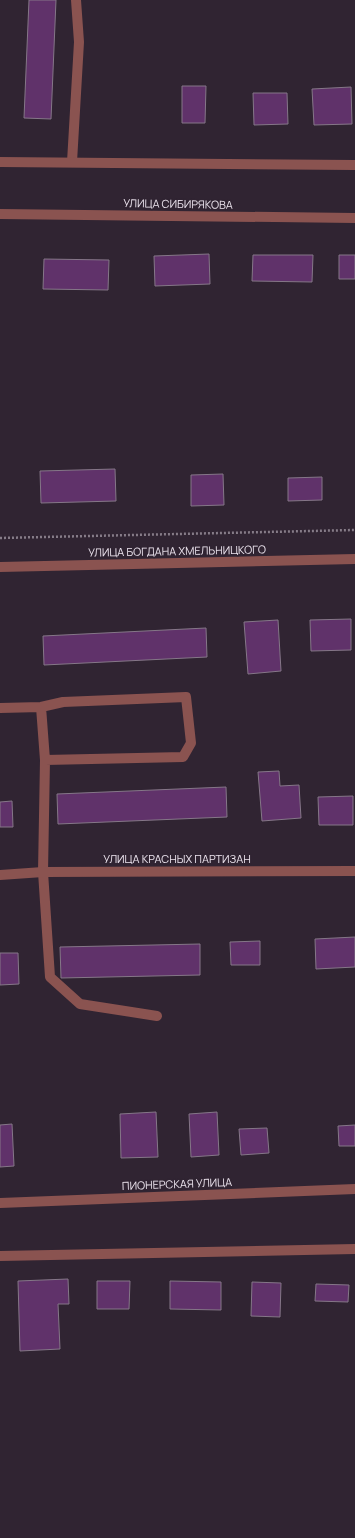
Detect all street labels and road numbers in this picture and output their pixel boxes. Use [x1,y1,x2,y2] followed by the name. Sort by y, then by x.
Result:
[123,195,233,212] street label: УЛИЦА СИБИРЯКОВА
[88,541,266,560] street label: УЛИЦА БОГДАНА ХМЕЛЬНИЦКОГО
[103,851,251,866] street label: УЛИЦА КРАСНЫХ ПАРТИЗАН
[122,1174,232,1193] street label: ПИОНЕРСКАЯ УЛИЦА

